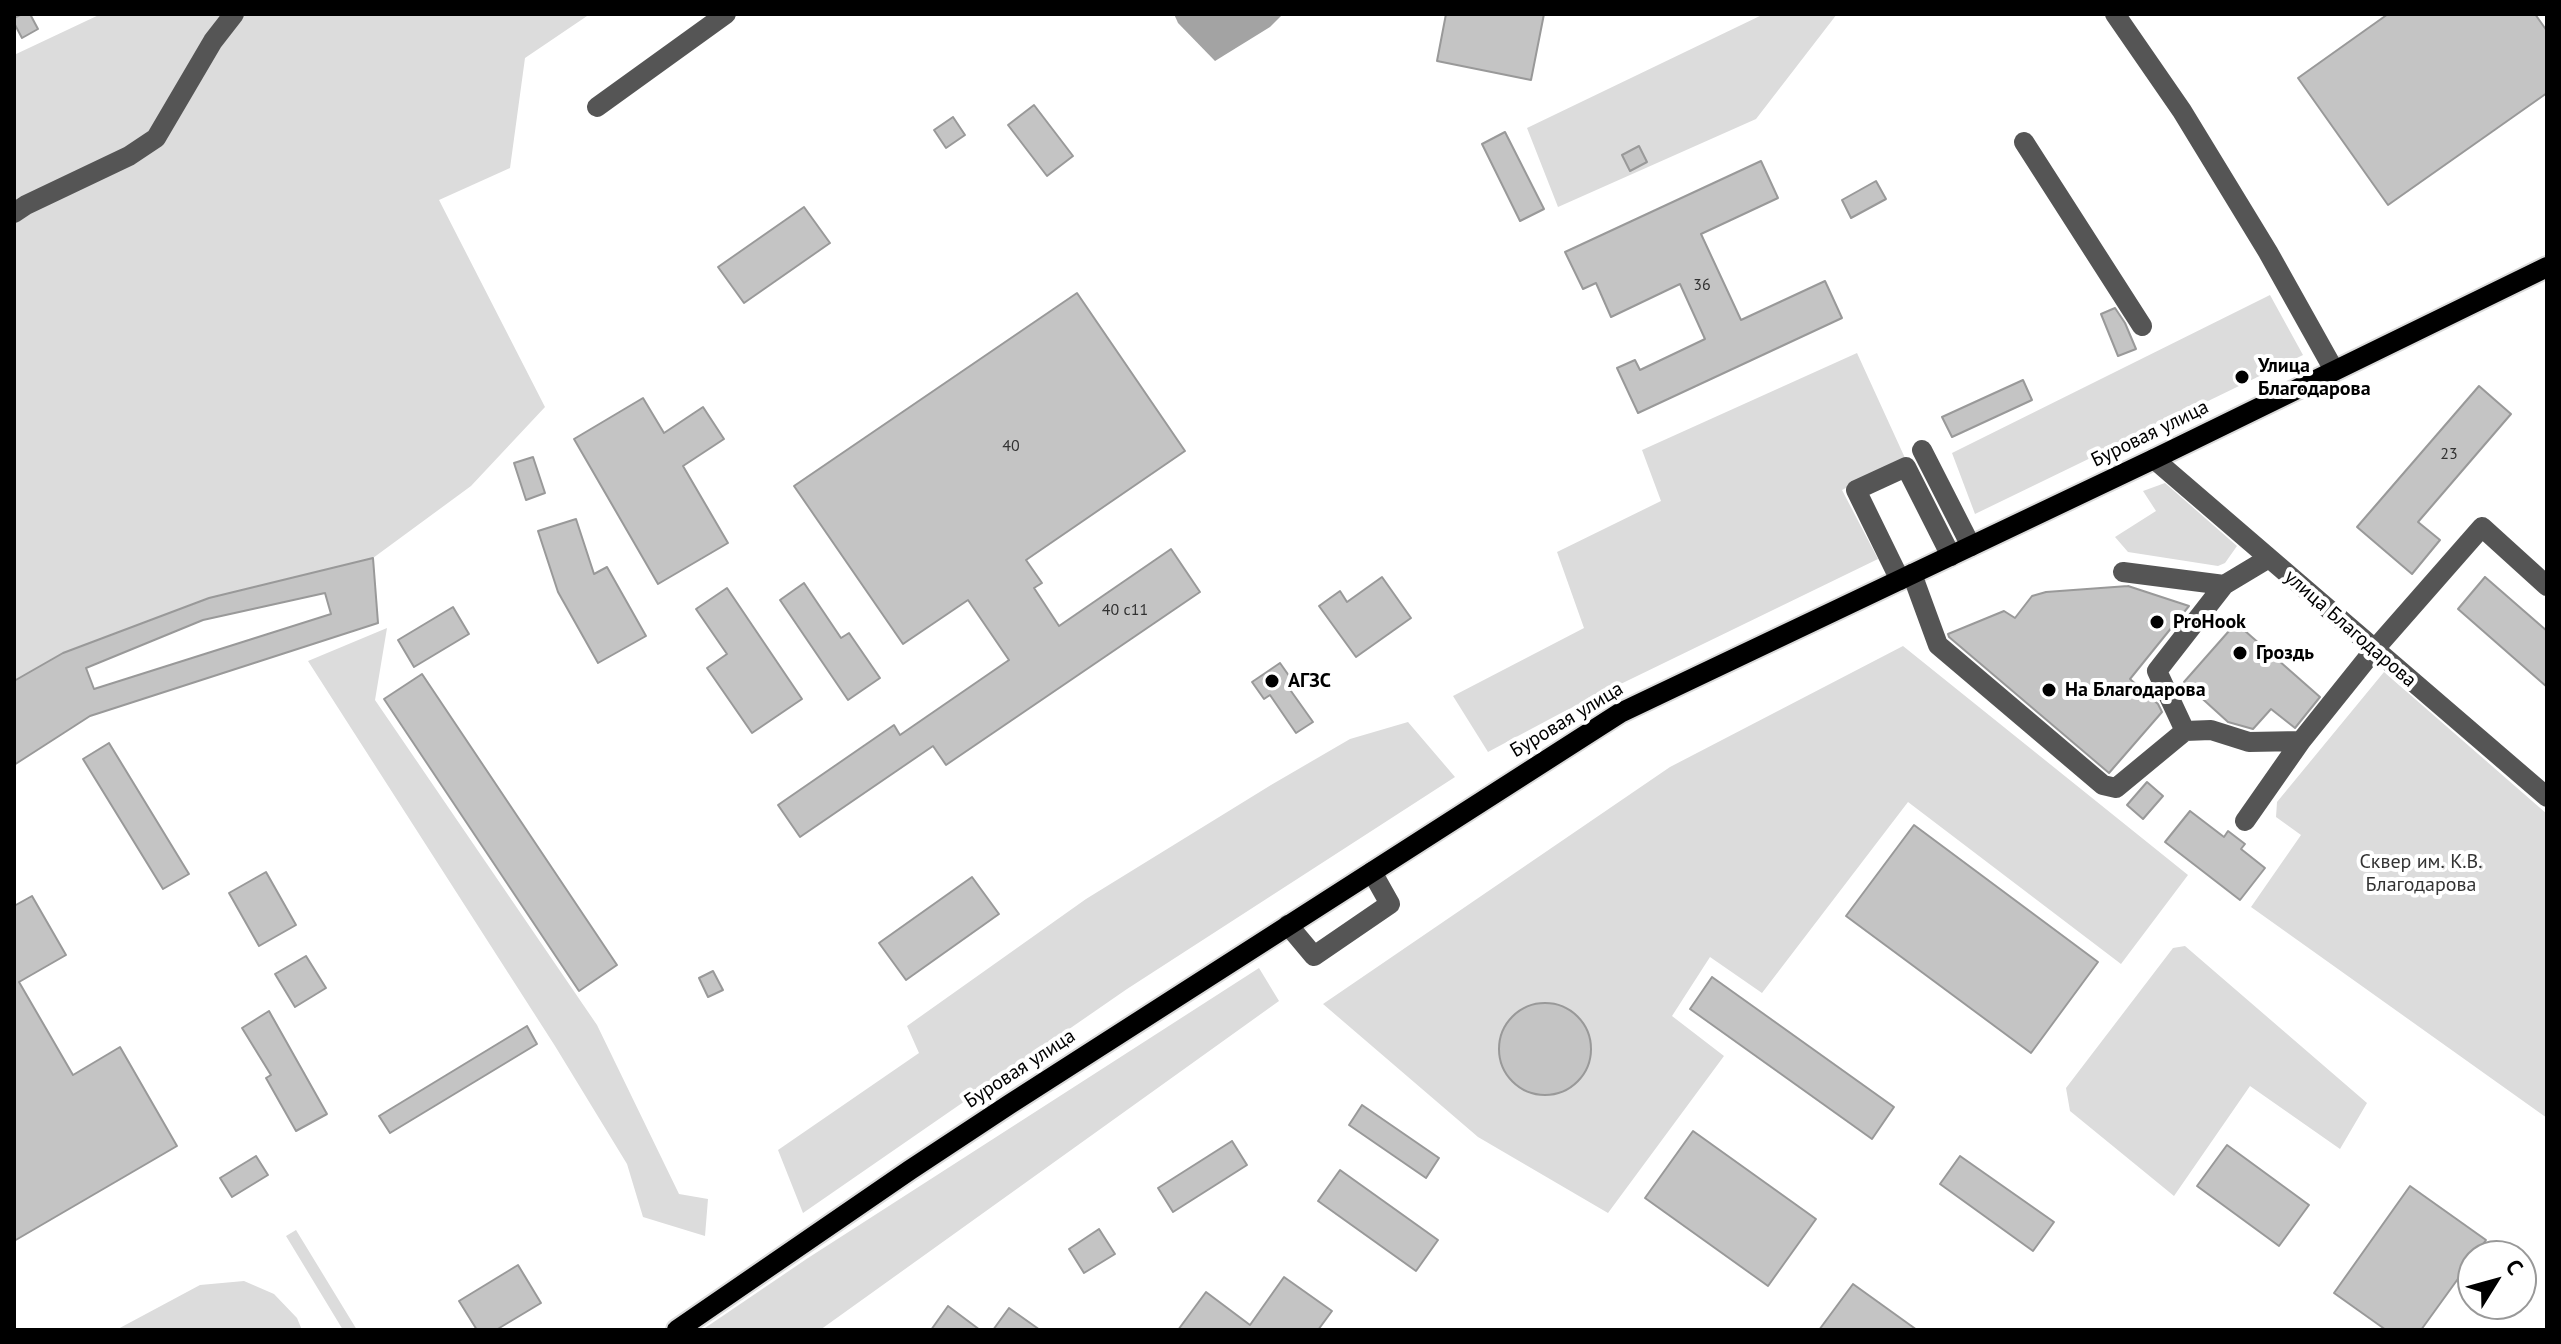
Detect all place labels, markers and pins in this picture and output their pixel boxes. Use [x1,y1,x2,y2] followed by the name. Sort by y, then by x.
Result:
[2258,354,2371,401] place label: Улица Благодарова
[2233,368,2251,386] marker: Улица Благодарова
[2173,610,2246,634] place label: ProHook
[2148,613,2166,631] marker: ProHook
[2256,641,2314,665] place label: Гроздь
[2231,644,2249,662] marker: Гроздь
[1288,669,1331,693] place label: АГЗС
[1263,672,1281,690] marker: АГЗС
[2065,678,2206,702] place label: На Благодарова
[2040,681,2058,699] marker: На Благодарова

